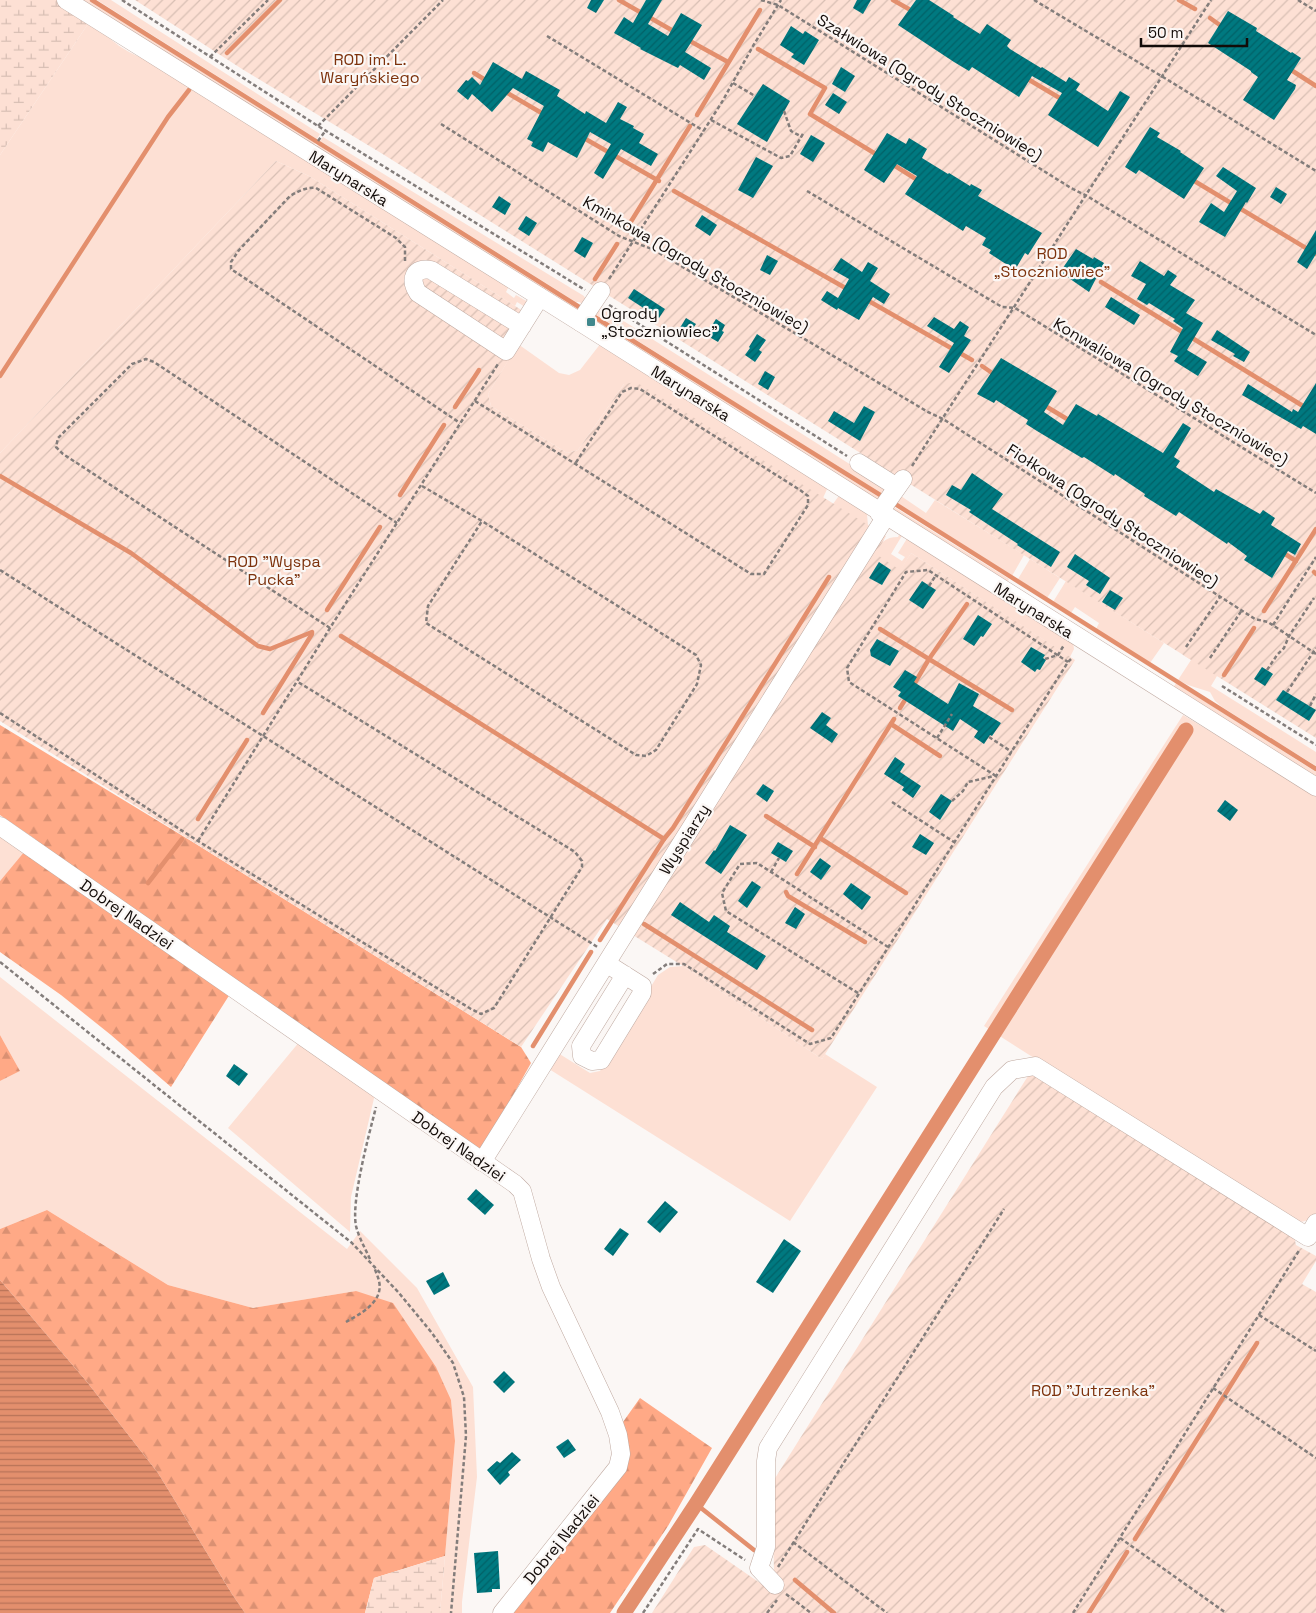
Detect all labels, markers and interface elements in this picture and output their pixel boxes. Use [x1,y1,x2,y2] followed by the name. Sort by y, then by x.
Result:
[813,9,1046,166] street label: Szałwiowa (Ogrody Stoczniowiec)
[1141,15,1247,47] scale bar
[1148,23,1183,42] text: 50 m
[320,49,420,88] park label: ROD im. L. Waryńskiego
[305,146,392,211] street label: Marynarska
[579,191,812,338] street label: Kminkowa (Ogrody Stoczniowiec)
[994,243,1110,282] park label: ROD „Stoczniowiec”
[601,303,718,342] place label: Ogrody „Stoczniowiec”
[1049,313,1292,470] street label: Konwaliowa (Ogrody Stoczniowiec)
[585,316,597,328] marker: Ogrody „Stoczniowiec”
[647,361,734,426] street label: Marynarska
[1003,439,1223,592] street label: Fiołkowa (Ogrody Stoczniowiec)
[227,551,321,590] park label: ROD "Wyspa Pucka"
[990,578,1077,643] street label: Marynarska
[654,800,714,879] street label: Wyspiarzy
[76,874,178,954] street label: Dobrej Nadziei
[408,1106,510,1186] street label: Dobrej Nadziei
[1031,1380,1155,1401] park label: ROD "Jutrzenka"
[519,1490,604,1589] street label: Dobrej Nadziei

